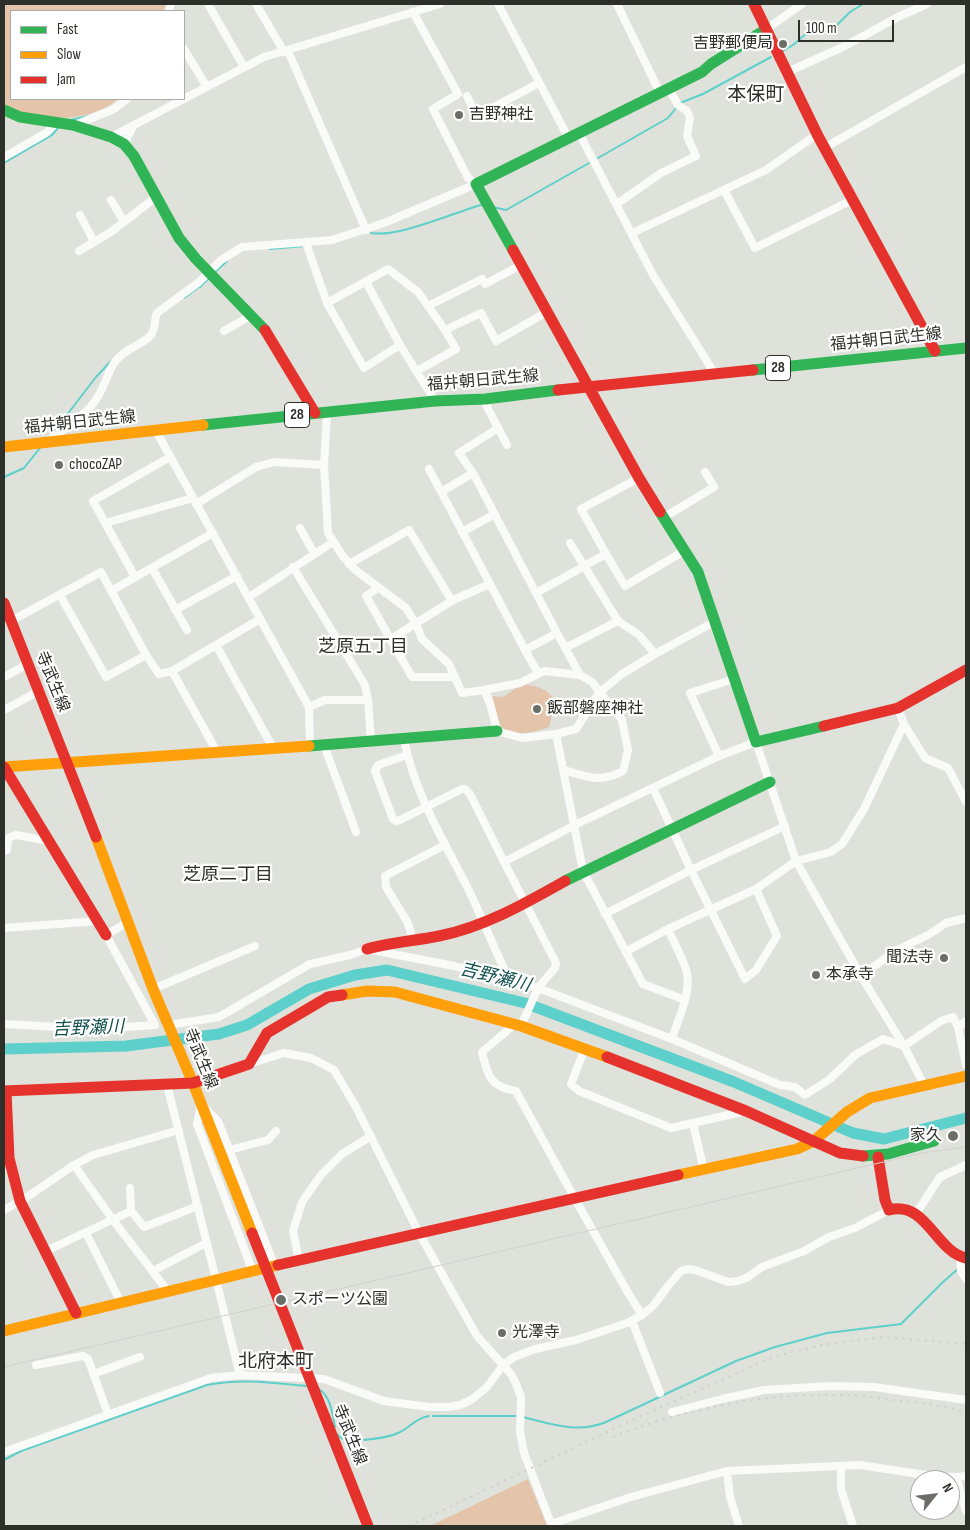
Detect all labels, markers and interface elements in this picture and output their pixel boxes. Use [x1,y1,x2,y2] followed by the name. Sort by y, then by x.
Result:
[10,10,185,100] legend
[800,10,896,42] scale bar
[806,19,837,38] text: 100 m
[57,20,78,39] text: Fast
[693,34,773,54] place label: 吉野郵便局
[777,38,789,50] marker: 吉野郵便局
[57,45,81,64] text: Slow
[57,70,75,89] text: Jam
[728,84,784,106] district label: 本保町
[469,105,533,125] place label: 吉野神社
[453,109,465,121] marker: 吉野神社
[829,325,943,355] street label: 福井朝日武生線
[766,356,790,380] road number: 28
[426,367,540,395] street label: 福井朝日武生線
[284,402,310,428] road number: 28
[23,408,137,438] street label: 福井朝日武生線
[69,455,122,475] place label: chocoZAP
[53,459,65,471] marker: chocoZAP
[318,636,408,658] district label: 芝原五丁目
[31,649,73,715] street label: 寺武生線
[547,699,643,719] place label: 飯部磐座神社
[531,703,543,715] marker: 飯部磐座神社
[183,864,273,886] district label: 芝原二丁目
[886,948,934,968] place label: 聞法寺
[938,952,950,964] marker: 聞法寺
[457,959,533,997] water label: 吉野瀬川
[826,965,874,985] place label: 本承寺
[810,969,822,981] marker: 本承寺
[52,1017,124,1041] water label: 吉野瀬川
[179,1026,221,1092] street label: 寺武生線
[910,1126,942,1146] place label: 家久
[946,1129,960,1143] marker: 家久
[292,1290,388,1310] place label: スポーツ公園
[274,1293,288,1307] marker: スポーツ公園
[512,1323,560,1343] place label: 光澤寺
[496,1327,508,1339] marker: 光澤寺
[238,1351,314,1373] district label: 北府本町
[328,1402,370,1468] street label: 寺武生線
[910,1470,960,1520] north arrow
[938,1481,957,1495] text: N

